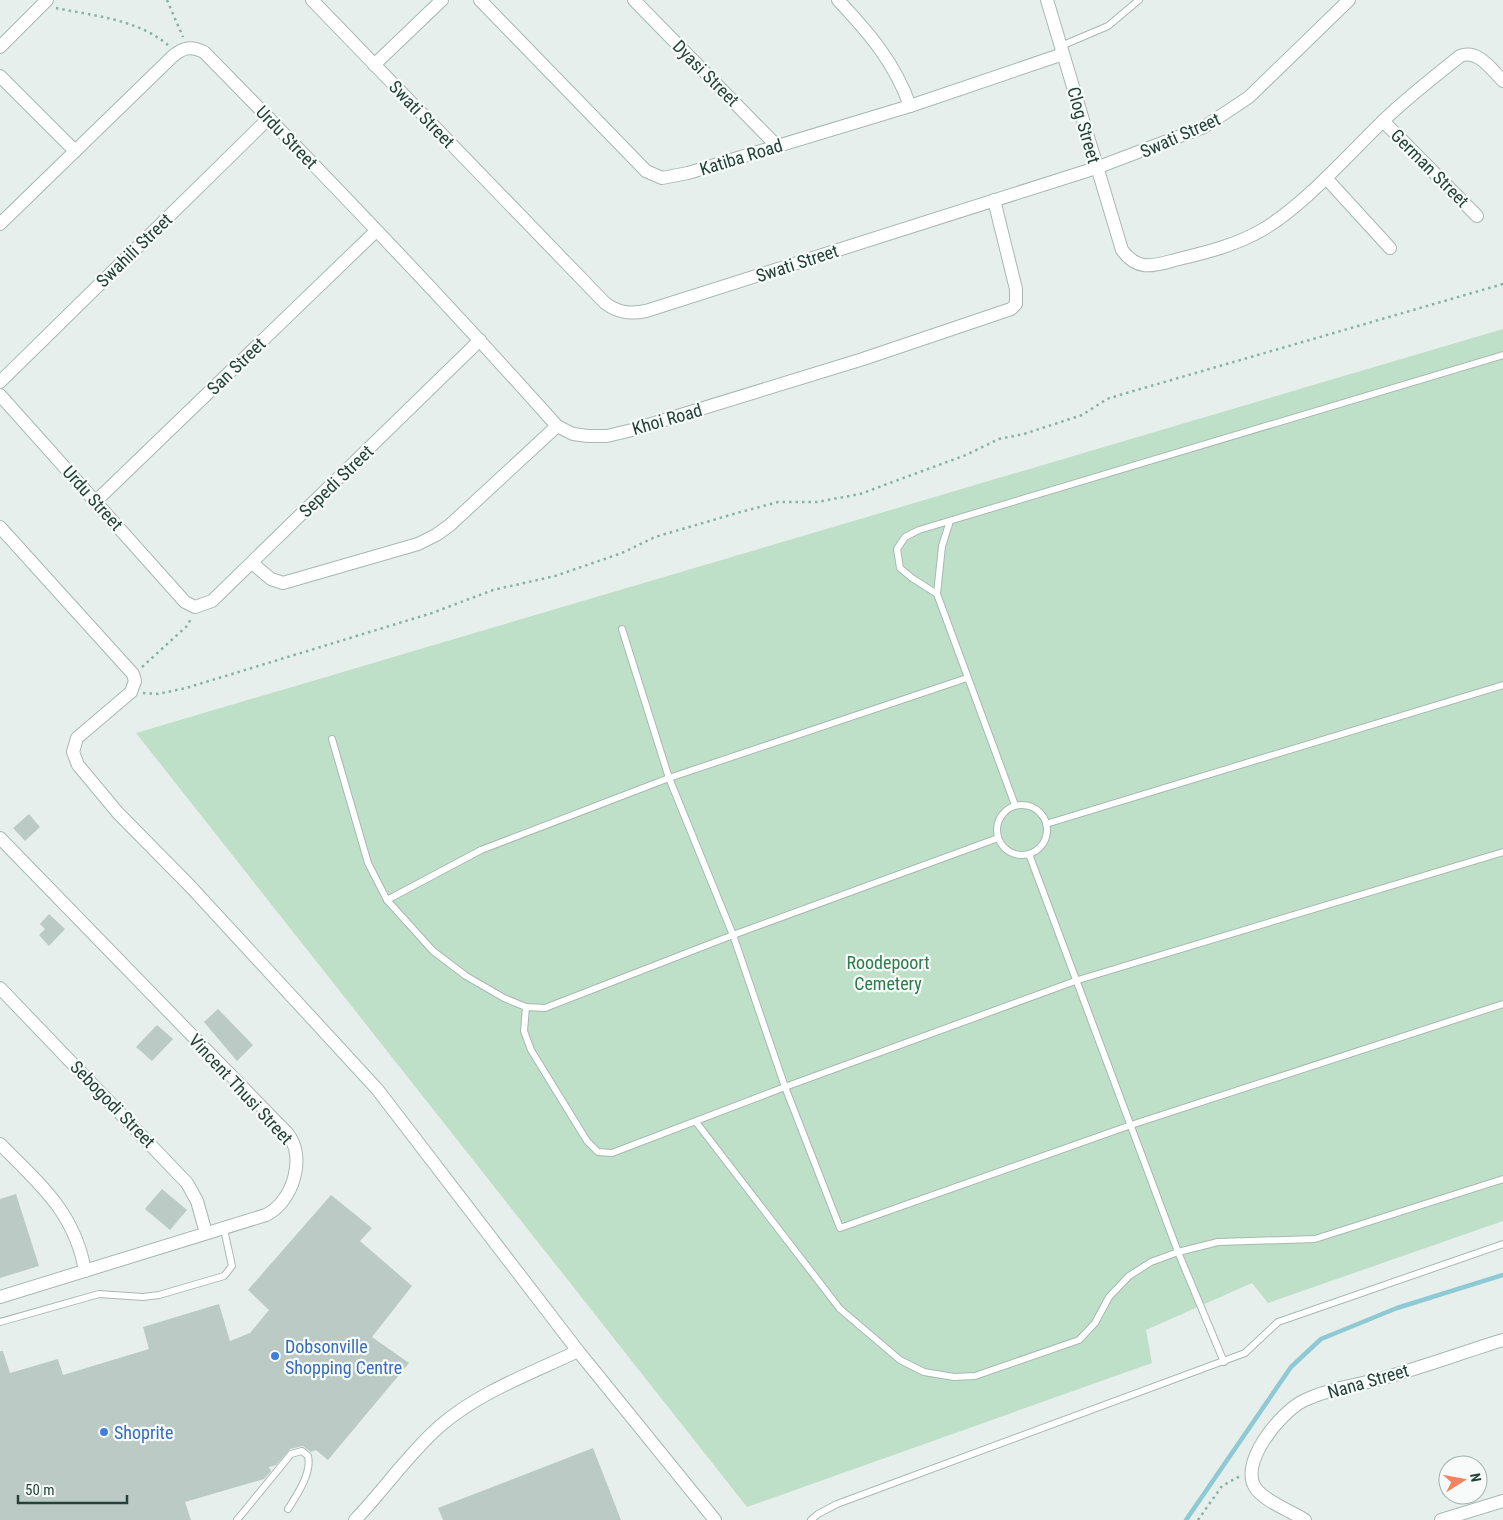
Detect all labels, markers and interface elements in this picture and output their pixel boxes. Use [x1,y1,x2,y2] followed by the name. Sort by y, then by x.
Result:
[669,36,743,110] street label: Dyasi Street
[385,76,459,152] street label: Swati Street
[1063,84,1105,166] street label: Clog Street
[252,101,322,173] street label: Urdu Street
[1137,108,1223,162] street label: Swati Street
[1387,125,1473,211] street label: German Street
[697,134,785,180] street label: Katiba Road
[92,209,176,291] street label: Swahili Street
[753,240,841,286] street label: Swati Street
[202,333,270,399] street label: San Street
[630,399,704,439] street label: Khoi Road
[295,441,377,521] street label: Sepedi Street
[59,461,127,535] street label: Urdu Street
[846,952,930,994] park label: Roodepoort Cemetery
[185,1030,297,1148] street label: Vincent Thusi Street
[66,1056,160,1152] street label: Sebogodi Street
[285,1336,402,1378] place label: Dobsonville Shopping Centre
[269,1350,281,1362] marker: Dobsonville Shopping Centre
[1325,1359,1411,1403] street label: Nana Street
[114,1422,173,1443] place label: Shoprite
[98,1426,110,1438] marker: Shoprite
[1438,1455,1488,1505] north arrow
[18,1472,126,1504] scale bar
[1467,1472,1484,1483] text: N
[25,1481,55,1499] text: 50 m

